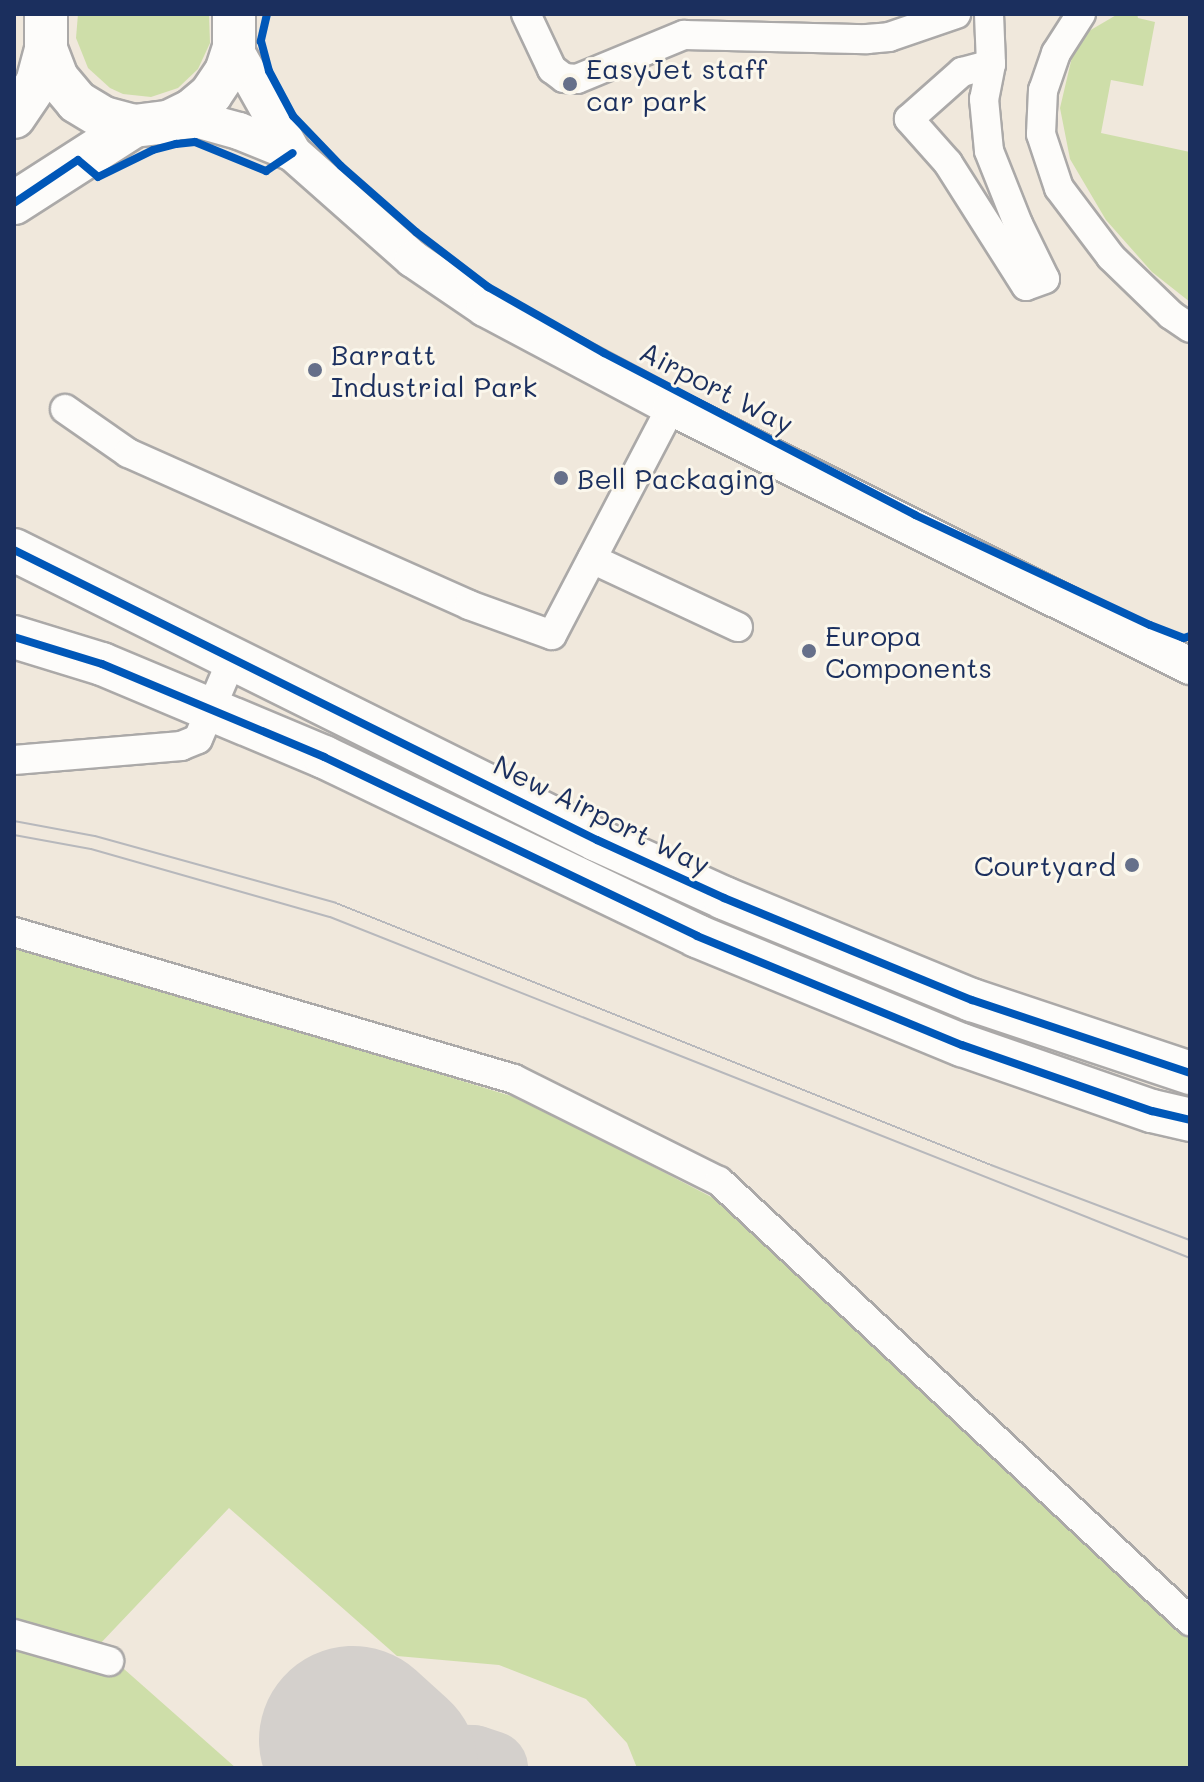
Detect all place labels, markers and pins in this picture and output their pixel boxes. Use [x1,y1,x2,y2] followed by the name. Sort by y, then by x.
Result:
[586,51,767,117] place label: EasyJet staff car park
[561,75,579,93] marker: EasyJet staff car park
[331,337,537,403] place label: Barratt Industrial Park
[306,361,324,379] marker: Barratt Industrial Park
[577,461,775,495] place label: Bell Packaging
[552,469,570,487] marker: Bell Packaging
[825,618,992,684] place label: Europa Components
[800,642,818,660] marker: Europa Components
[974,848,1116,882] place label: Courtyard
[1123,856,1141,874] marker: Courtyard

